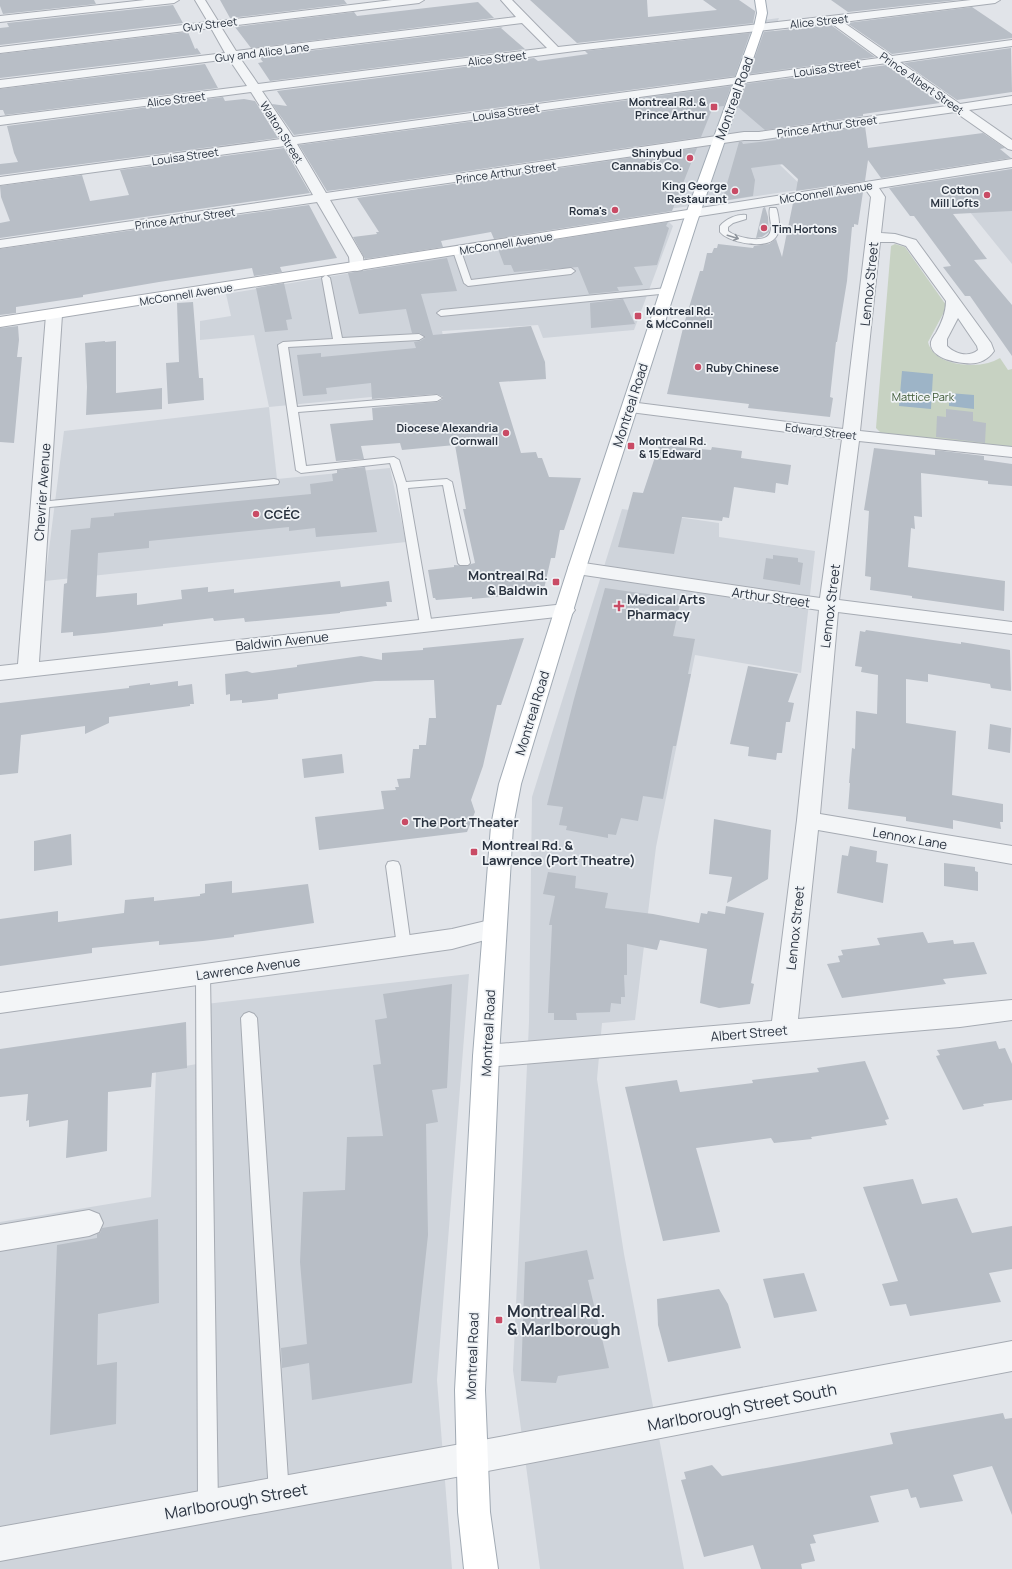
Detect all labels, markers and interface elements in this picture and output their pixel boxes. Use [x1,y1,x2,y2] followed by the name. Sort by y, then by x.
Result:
[789,10,849,32] street label: Alice Street
[182,13,238,35] street label: Guy Street
[214,39,311,65] street label: Guy and Alice Lane
[467,47,527,69] street label: Alice Street
[877,48,967,118] street label: Prince Albert Street
[711,54,757,142] street label: Montreal Road
[792,56,862,80] street label: Louisa Street
[146,88,206,110] street label: Alice Street
[629,94,707,122] place label: Montreal Rd. & Prince Arthur
[257,98,307,166] street label: Walton Street
[471,100,541,124] street label: Louisa Street
[709,102,719,112] marker: Montreal Rd. & Prince Arthur
[776,112,878,140] street label: Prince Arthur Street
[150,144,220,168] street label: Louisa Street
[611,145,682,173] place label: Shinybud Cannabis Co.
[685,153,695,163] marker: Shinybud Cannabis Co.
[455,158,557,186] street label: Prince Arthur Street
[778,177,874,207] street label: McConnell Avenue
[662,178,727,206] place label: King George Restaurant
[931,182,979,210] place label: Cotton Mill Lofts
[730,186,740,196] marker: King George Restaurant
[982,190,992,200] marker: Cotton Mill Lofts
[569,203,607,218] place label: Roma's
[134,204,236,232] street label: Prince Arthur Street
[610,205,620,215] marker: Roma's
[772,221,837,236] place label: Tim Hortons
[759,223,769,233] marker: Tim Hortons
[458,228,554,258] street label: McConnell Avenue
[726,234,739,241] one-way arrow
[856,241,882,327] street label: Lennox Street
[138,279,234,309] street label: McConnell Avenue
[646,303,714,331] place label: Montreal Rd. & McConnell
[633,311,643,321] marker: Montreal Rd. & McConnell
[706,360,779,375] place label: Ruby Chinese
[608,361,652,449] street label: Montreal Road
[693,362,703,372] marker: Ruby Chinese
[892,389,955,404] park label: Mattice Park
[784,419,858,443] street label: Edward Street
[396,420,498,448] place label: Diocese Alexandria Cornwall
[501,428,511,438] marker: Diocese Alexandria Cornwall
[639,433,707,461] place label: Montreal Rd. & 15 Edward
[626,441,636,451] marker: Montreal Rd. & 15 Edward
[30,442,54,542] street label: Chevrier Avenue
[264,505,300,523] place label: CCÉC
[251,509,261,519] marker: CCÉC
[816,563,844,649] street label: Lennox Street
[468,566,548,599] place label: Montreal Rd. & Baldwin
[551,577,561,587] marker: Montreal Rd. & Baldwin
[731,583,811,611] street label: Arthur Street
[627,590,705,623] place label: Medical Arts Pharmacy
[614,601,624,611] marker: Medical Arts Pharmacy
[234,627,330,655] street label: Baldwin Avenue
[511,669,553,757] street label: Montreal Road
[413,813,519,831] place label: The Port Theater
[400,817,410,827] marker: The Port Theater
[871,823,949,853] street label: Lennox Lane
[482,836,636,869] place label: Montreal Rd. & Lawrence (Port Theatre)
[469,847,479,857] marker: Montreal Rd. & Lawrence (Port Theatre)
[782,885,808,971] street label: Lennox Street
[195,952,302,984] street label: Lawrence Avenue
[477,989,499,1077] street label: Montreal Road
[710,1021,788,1045] street label: Albert Street
[507,1300,620,1340] place label: Montreal Rd. & Marlborough
[461,1312,483,1400] street label: Montreal Road
[494,1315,504,1325] marker: Montreal Rd. & Marlborough
[645,1378,839,1436] street label: Marlborough Street South
[163,1478,309,1524] street label: Marlborough Street

